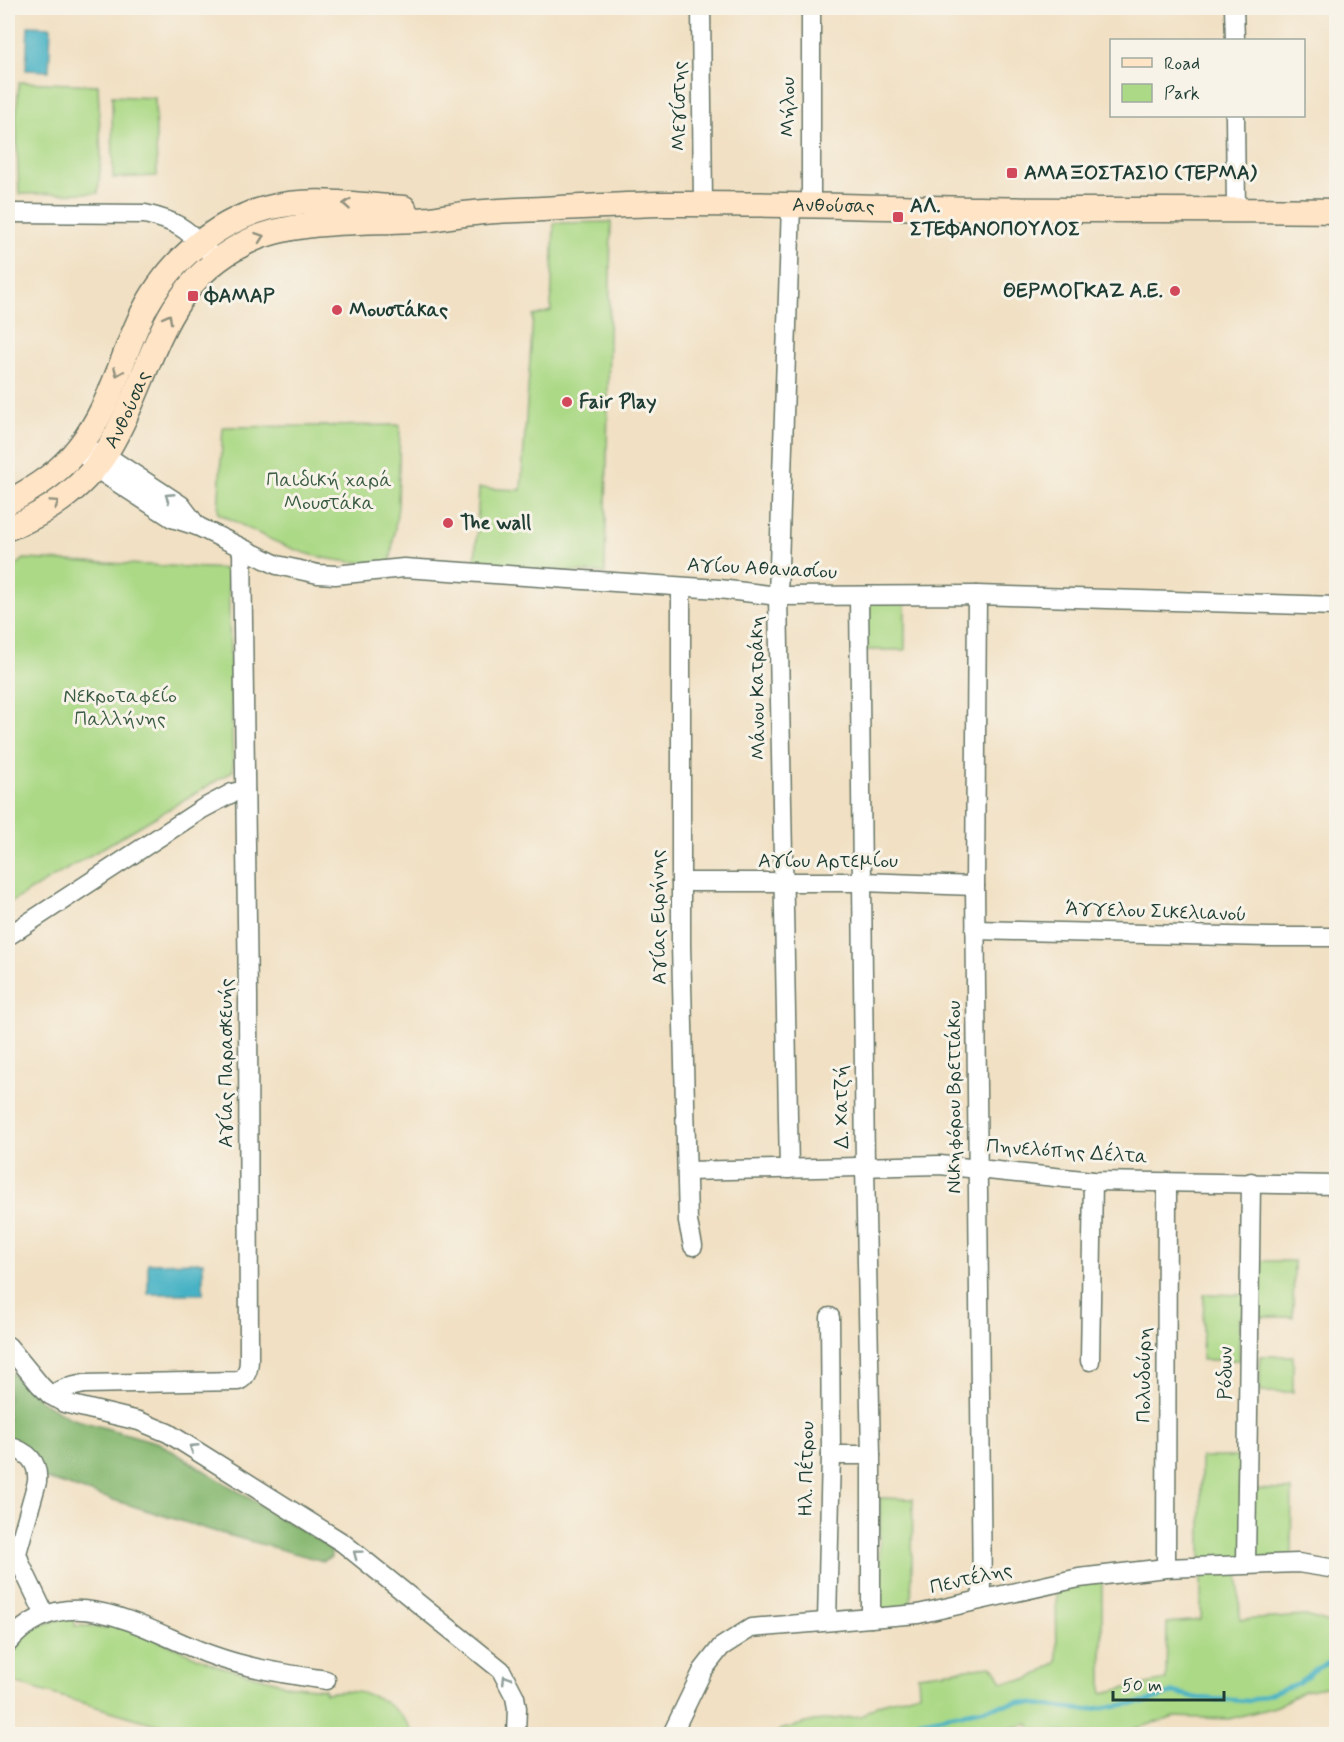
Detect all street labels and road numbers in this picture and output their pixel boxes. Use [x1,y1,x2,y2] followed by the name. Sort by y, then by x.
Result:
[666,61,693,151] street label: Μεγίστης
[775,77,802,137] street label: Μήλου
[792,191,875,220] street label: Ανθούσας
[98,366,157,453] street label: Ανθούσας
[686,552,838,586] street label: Αγίου Αθανασίου
[743,616,773,760] street label: Μάνου Κατράκη
[758,848,898,875] street label: Αγίου Αρτεμίου
[644,849,674,985] street label: Αγίας Ειρήνης
[1065,895,1247,929] street label: Άγγελου Σικελιανού
[213,978,240,1148] street label: Αγίας Παρασκευής
[941,1000,968,1194] street label: Νικηφόρου Βρεττάκου
[828,1065,856,1149] street label: Δ. Χατζή
[985,1133,1149,1171] street label: Πηνελόπης Δέλτα
[1131,1327,1158,1423] street label: Πολυδούρη
[1212,1346,1240,1400] street label: Ρόδων
[793,1421,821,1517] street label: Ηλ. Πέτρου
[927,1556,1015,1602] street label: Πεντέλης

